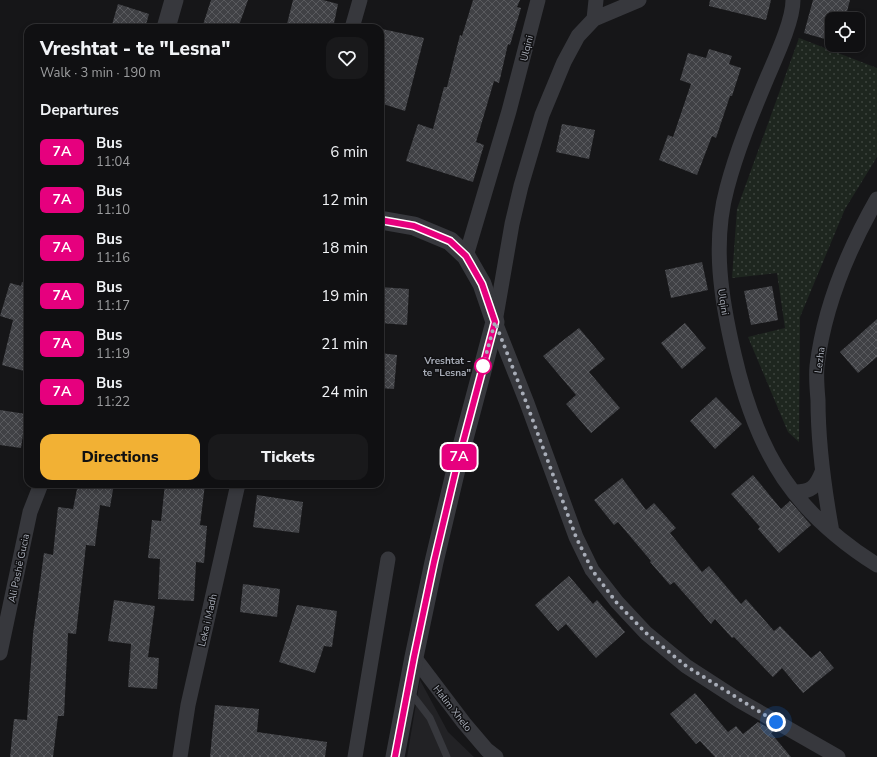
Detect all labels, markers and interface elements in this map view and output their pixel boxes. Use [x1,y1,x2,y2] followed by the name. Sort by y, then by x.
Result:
[825,12,865,52] map controls
[825,12,865,52] button: locate
[517,34,537,63] street label: Ulqini
[40,36,230,62] text: Vreshtat - te "Lesna"
[326,37,368,79] button: heart
[40,64,161,82] text: Walk · 3 min · 190 m
[40,100,119,120] text: Departures
[96,133,122,153] text: Bus
[53,142,71,161] text: 7A
[330,142,368,162] text: 6 min
[96,153,130,171] text: 11:04
[96,181,122,201] text: Bus
[53,190,71,209] text: 7A
[321,190,368,210] text: 12 min
[96,201,130,219] text: 11:10
[96,229,122,249] text: Bus
[53,238,71,257] text: 7A
[321,238,368,258] text: 18 min
[96,249,130,267] text: 11:16
[96,277,122,297] text: Bus
[53,286,71,305] text: 7A
[321,286,368,306] text: 19 min
[714,288,732,316] street label: Ulqini
[96,297,130,315] text: 11:17
[96,325,122,345] text: Bus
[53,334,71,353] text: 7A
[321,334,368,354] text: 21 min
[96,345,130,363] text: 11:19
[811,346,829,374] street label: Lezha
[423,354,471,380] place label: Vreshtat - te "Lesna"
[474,357,492,375] marker: Vreshtat - te "Lesna"
[96,373,122,393] text: Bus
[53,382,71,401] text: 7A
[321,382,368,402] text: 24 min
[96,393,130,411] text: 11:22
[40,434,200,480] button: Directions
[208,434,368,480] button: Tickets
[441,444,477,470] line badge: 7A
[450,447,468,466] text: 7A
[5,533,33,604] street label: Ali Pashë Gucia
[195,592,221,648] street label: Leka i Madh
[430,683,475,735] street label: Halim Xhelo
[766,712,786,732] your location

